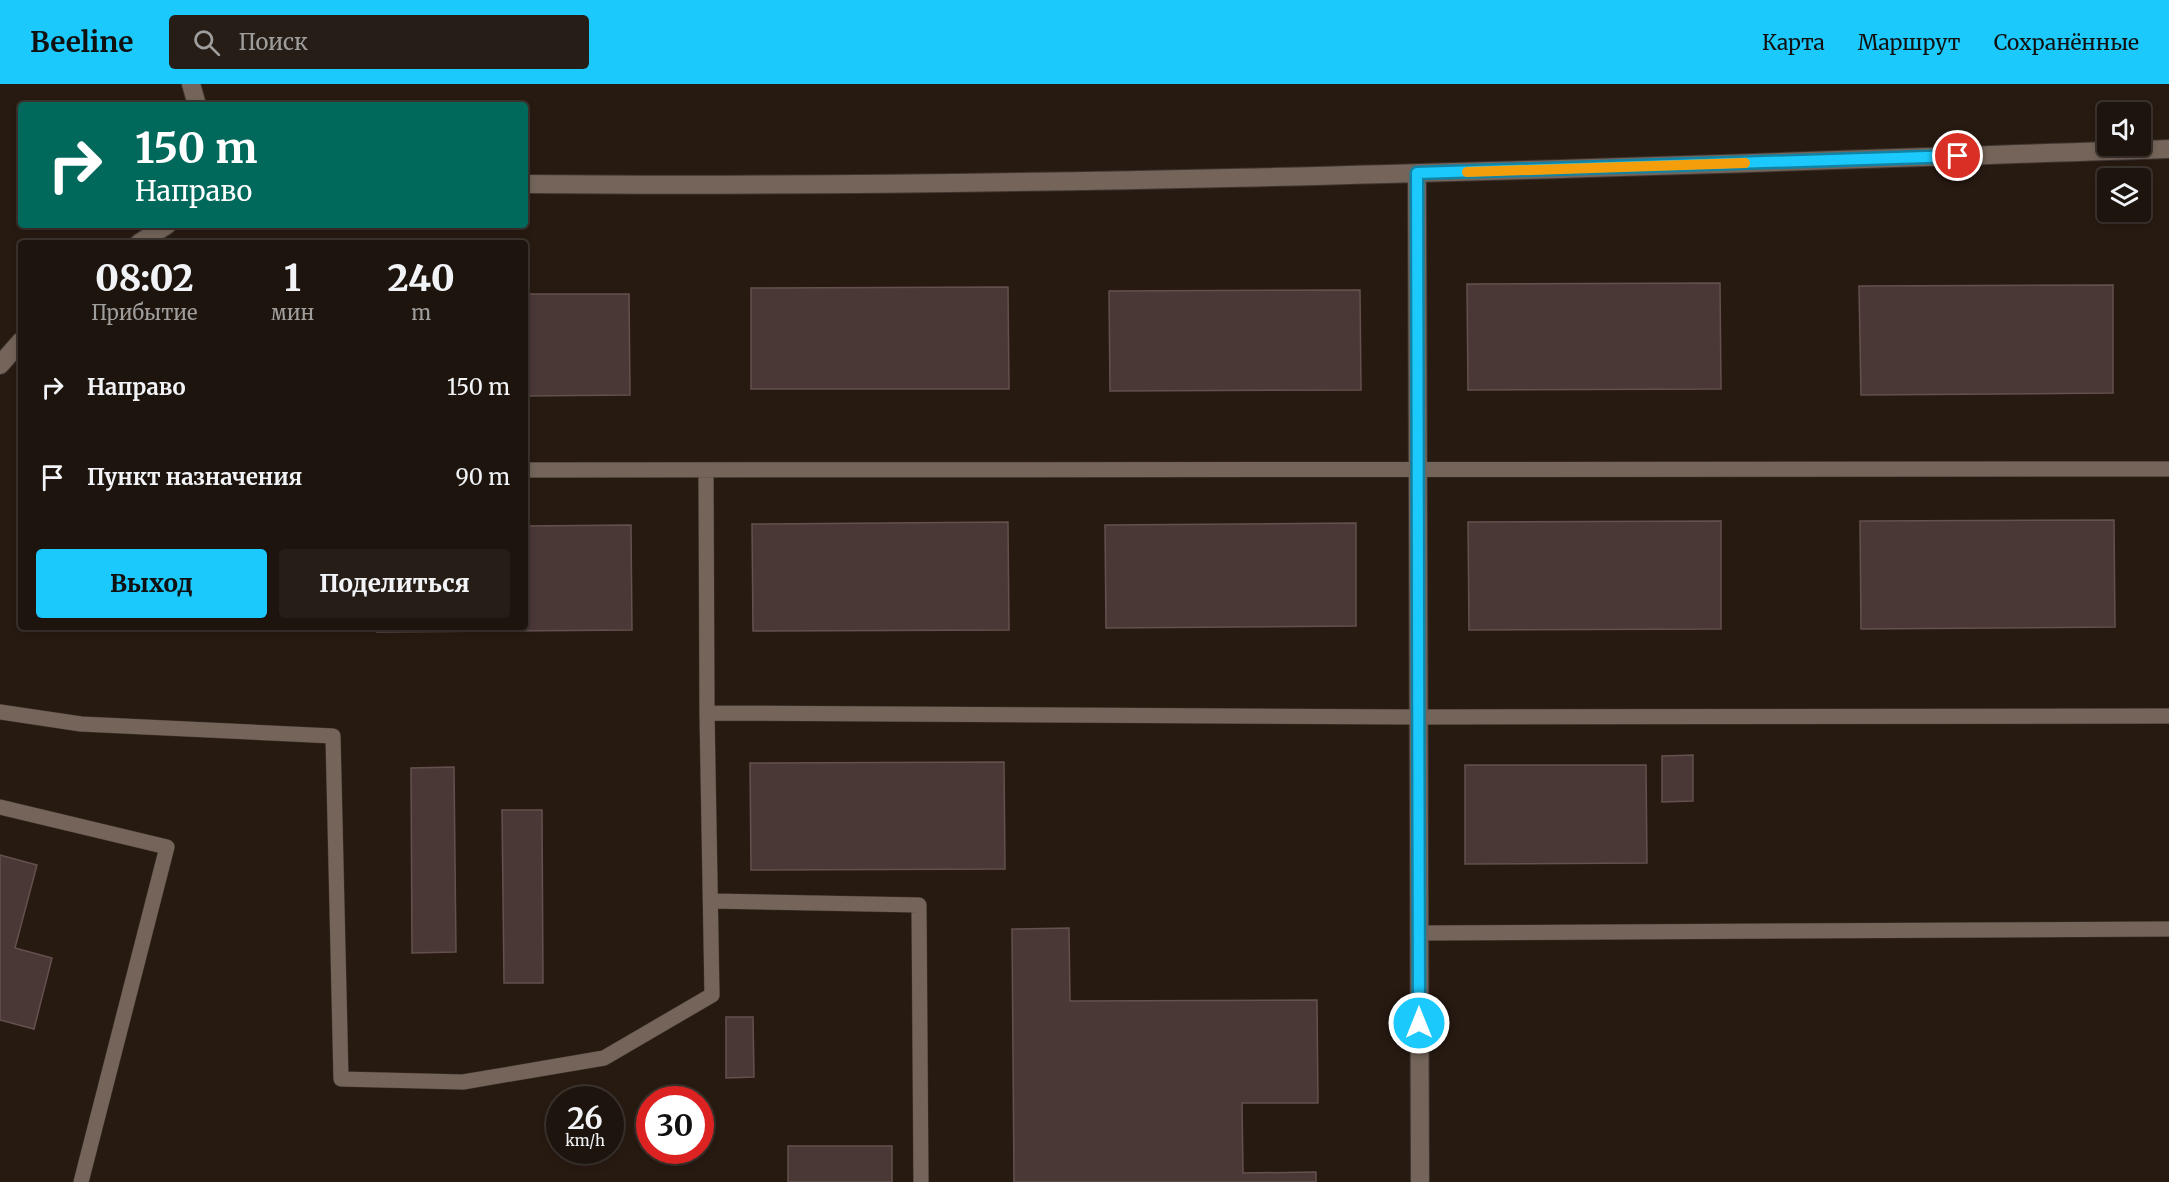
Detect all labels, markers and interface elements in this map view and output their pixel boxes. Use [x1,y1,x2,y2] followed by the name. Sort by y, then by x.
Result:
[169,15,589,69] search box
[30,24,133,60] text: Beeline
[190,26,223,59] icon: search
[238,28,308,56] text: Поиск
[1762,29,1825,56] text: Карта
[1858,29,1961,56] text: Маршрут
[1994,29,2139,56] text: Сохранённые
[2097,102,2151,222] map controls
[2097,102,2151,156] button: sound
[135,122,257,174] text: 150 m
[36,126,114,204] icon: right
[1932,130,1983,181] pin
[1941,139,1974,172] icon: arrive
[2097,168,2151,222] button: layers
[135,174,252,208] text: Направо
[95,256,194,301] text: 08:02
[284,256,301,301] text: 1
[388,256,455,301] text: 240
[91,300,197,325] text: Прибытие
[271,300,314,325] text: мин
[411,300,431,325] text: m
[36,371,69,404] icon: right
[87,373,186,401] text: Направо
[447,373,510,401] text: 150 m
[36,461,69,494] icon: arrive
[87,463,302,491] text: Пункт назначения
[455,463,510,491] text: 90 m
[36,549,267,618] button: Выход
[279,549,510,618] button: Поделиться
[1387,991,1451,1055] position arrow
[636,1086,714,1164] speed limit sign: 30
[567,1099,603,1137] text: 26
[565,1131,605,1150] text: km/h

